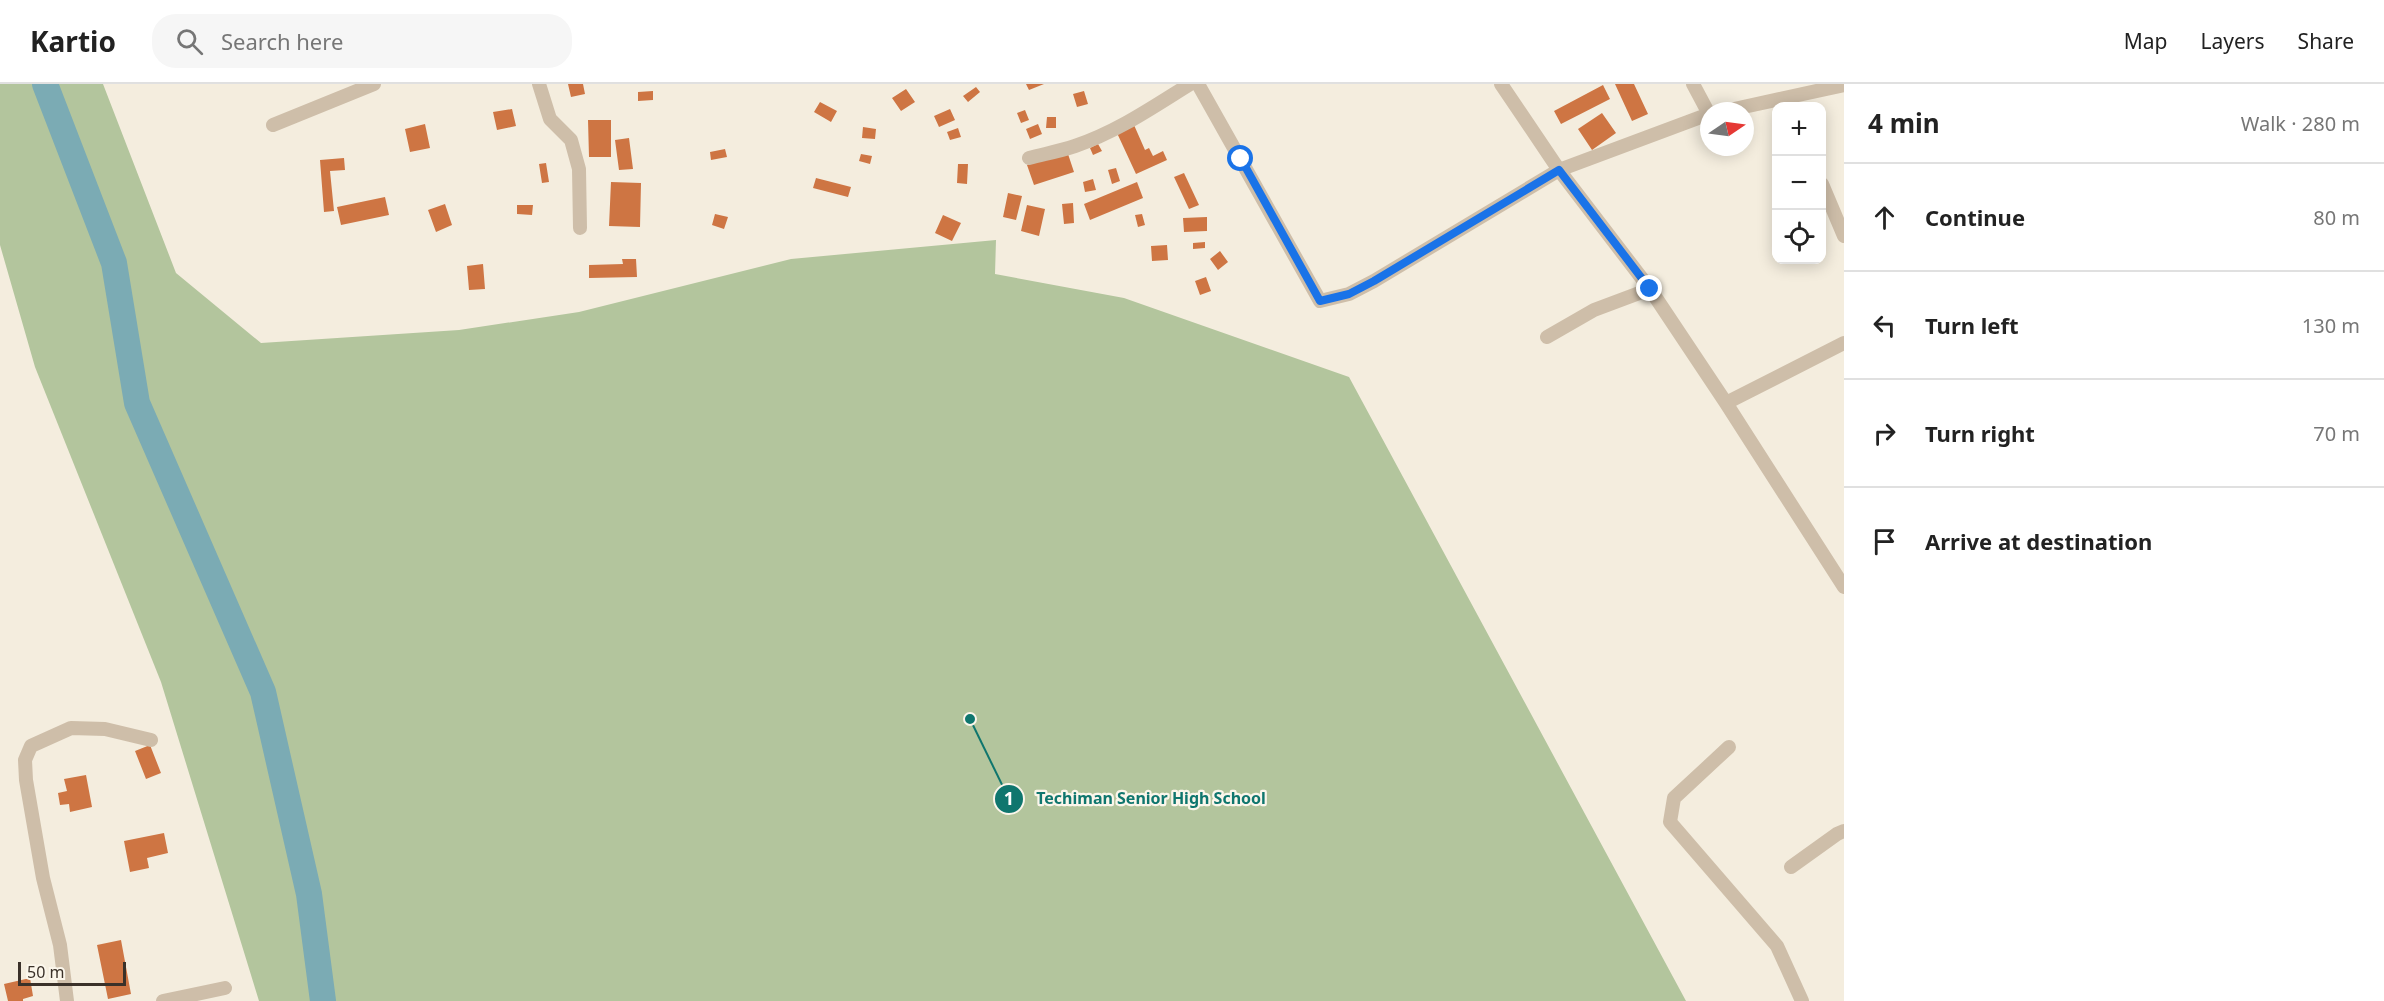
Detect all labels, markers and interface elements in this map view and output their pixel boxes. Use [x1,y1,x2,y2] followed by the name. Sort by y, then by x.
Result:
[152,14,572,68] search box
[30,22,116,60] text: Kartio
[173,25,206,58] icon: search
[221,26,343,56] text: Search here
[2124,27,2168,55] text: Map
[2201,27,2265,55] text: Layers
[2298,27,2354,55] text: Share
[1700,102,1754,156] north arrow
[1772,102,1826,264] map controls
[1772,102,1826,156] button: +
[1868,105,1940,141] text: 4 min
[2241,110,2360,137] text: Walk · 280 m
[1227,145,1253,171] route start
[1772,156,1826,210] button: −
[1868,201,1901,234] icon: ahead
[1925,202,2025,232] text: Continue
[2313,204,2360,231] text: 80 m
[1772,210,1826,264] button: locate
[1636,275,1662,301] route end
[1868,309,1901,342] icon: left
[1925,310,2019,340] text: Turn left
[2302,312,2360,339] text: 130 m
[1868,417,1901,450] icon: right
[1925,418,2035,448] text: Turn right
[2313,420,2360,447] text: 70 m
[1868,525,1901,558] icon: arrive
[1925,526,2152,556] text: Arrive at destination
[994,782,1277,816] callout: Techiman Senior High School
[1004,786,1014,810] text: 1
[1036,787,1266,809] text: Techiman Senior High School
[18,959,126,986] scale bar
[27,961,64,983] text: 50 m

